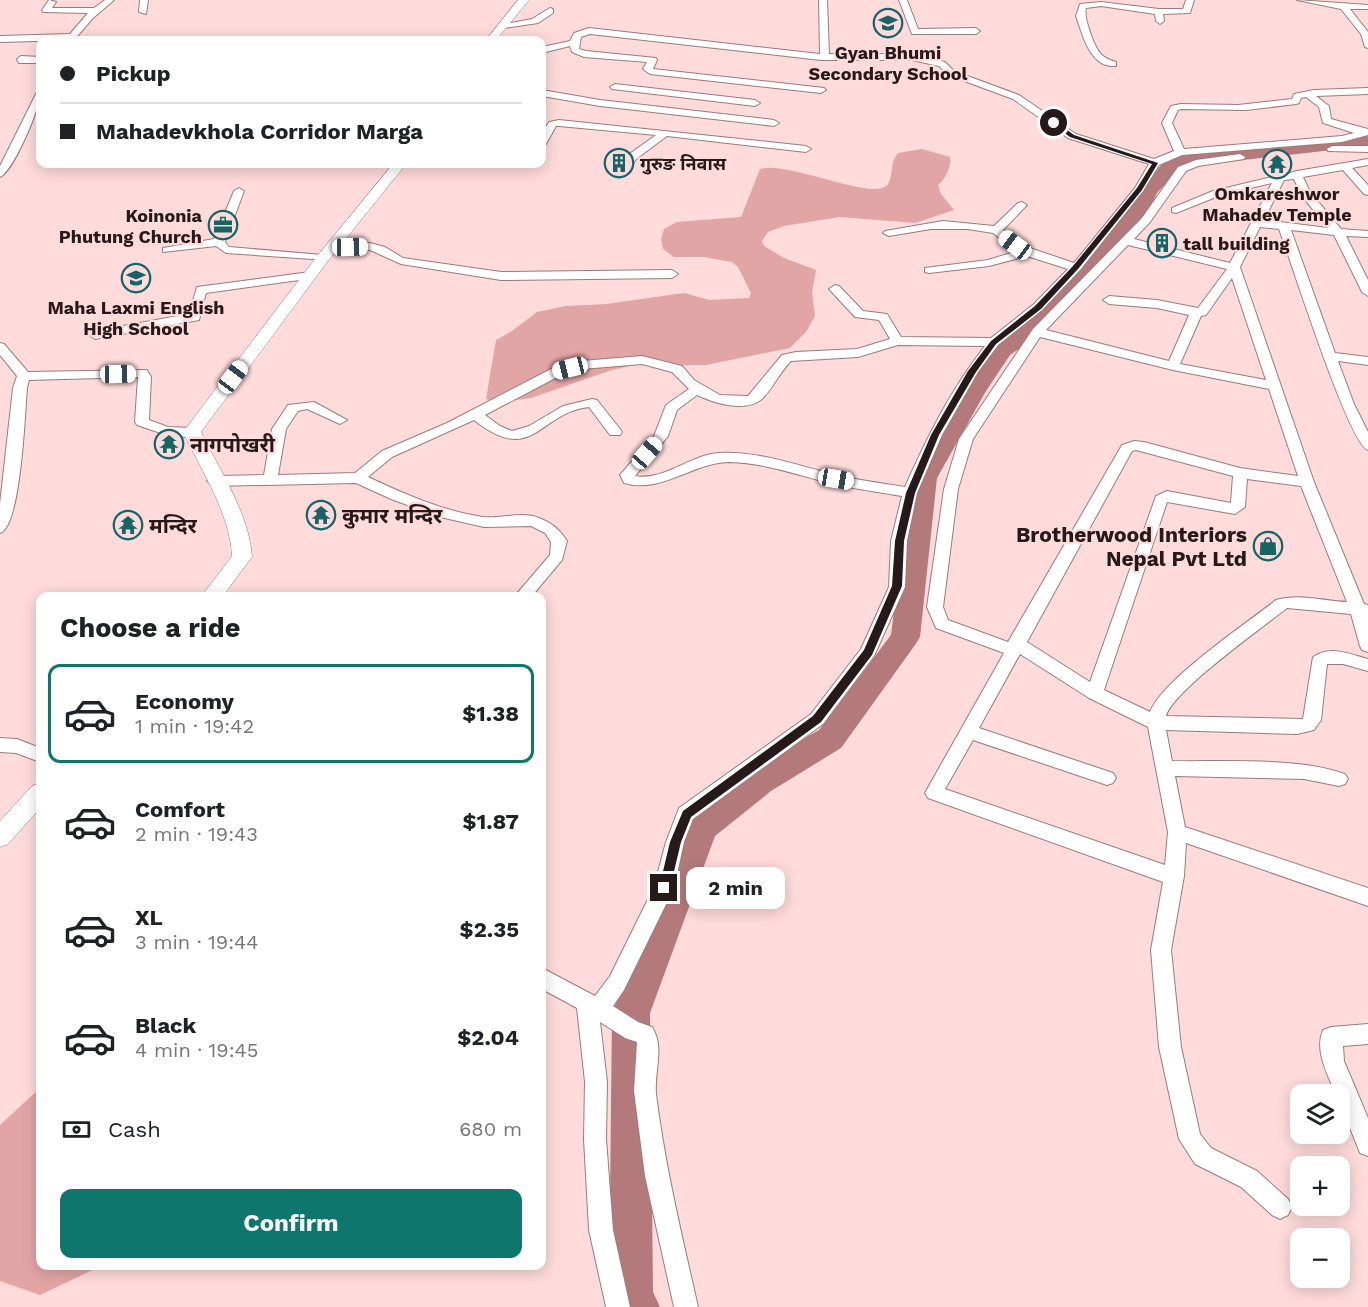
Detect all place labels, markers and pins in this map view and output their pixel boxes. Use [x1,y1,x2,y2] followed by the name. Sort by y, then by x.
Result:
[872,7,904,39] school or university icon: Gyan Bhumi Secondary School
[809,42,968,84] place label: Gyan Bhumi Secondary School
[603,147,635,179] building icon: गुरुङ निवास
[1261,148,1293,180] temple icon: Omkareshwor Mahadev Temple
[640,153,727,175] place label: गुरुङ निवास
[1202,183,1352,225] place label: Omkareshwor Mahadev Temple
[59,205,203,247] place label: Koinonia Phutung Church
[207,209,239,241] office icon: Koinonia Phutung Church
[1146,227,1178,259] building icon: tall building
[1183,233,1290,254] place label: tall building
[120,262,152,294] school or university icon: Maha Laxmi English High School
[48,297,224,339] place label: Maha Laxmi English High School
[153,428,185,460] temple icon: नागपोखरी
[190,432,276,457] place label: नागपोखरी
[305,499,337,531] temple icon: कुमार मन्दिर
[342,503,443,529] place label: कुमार मन्दिर
[112,509,144,541] temple icon: मन्दिर
[149,513,198,538] place label: मन्दिर
[1016,522,1247,571] place label: Brotherwood Interiors Nepal Pvt Ltd
[1252,530,1284,562] shop icon: Brotherwood Interiors Nepal Pvt Ltd

